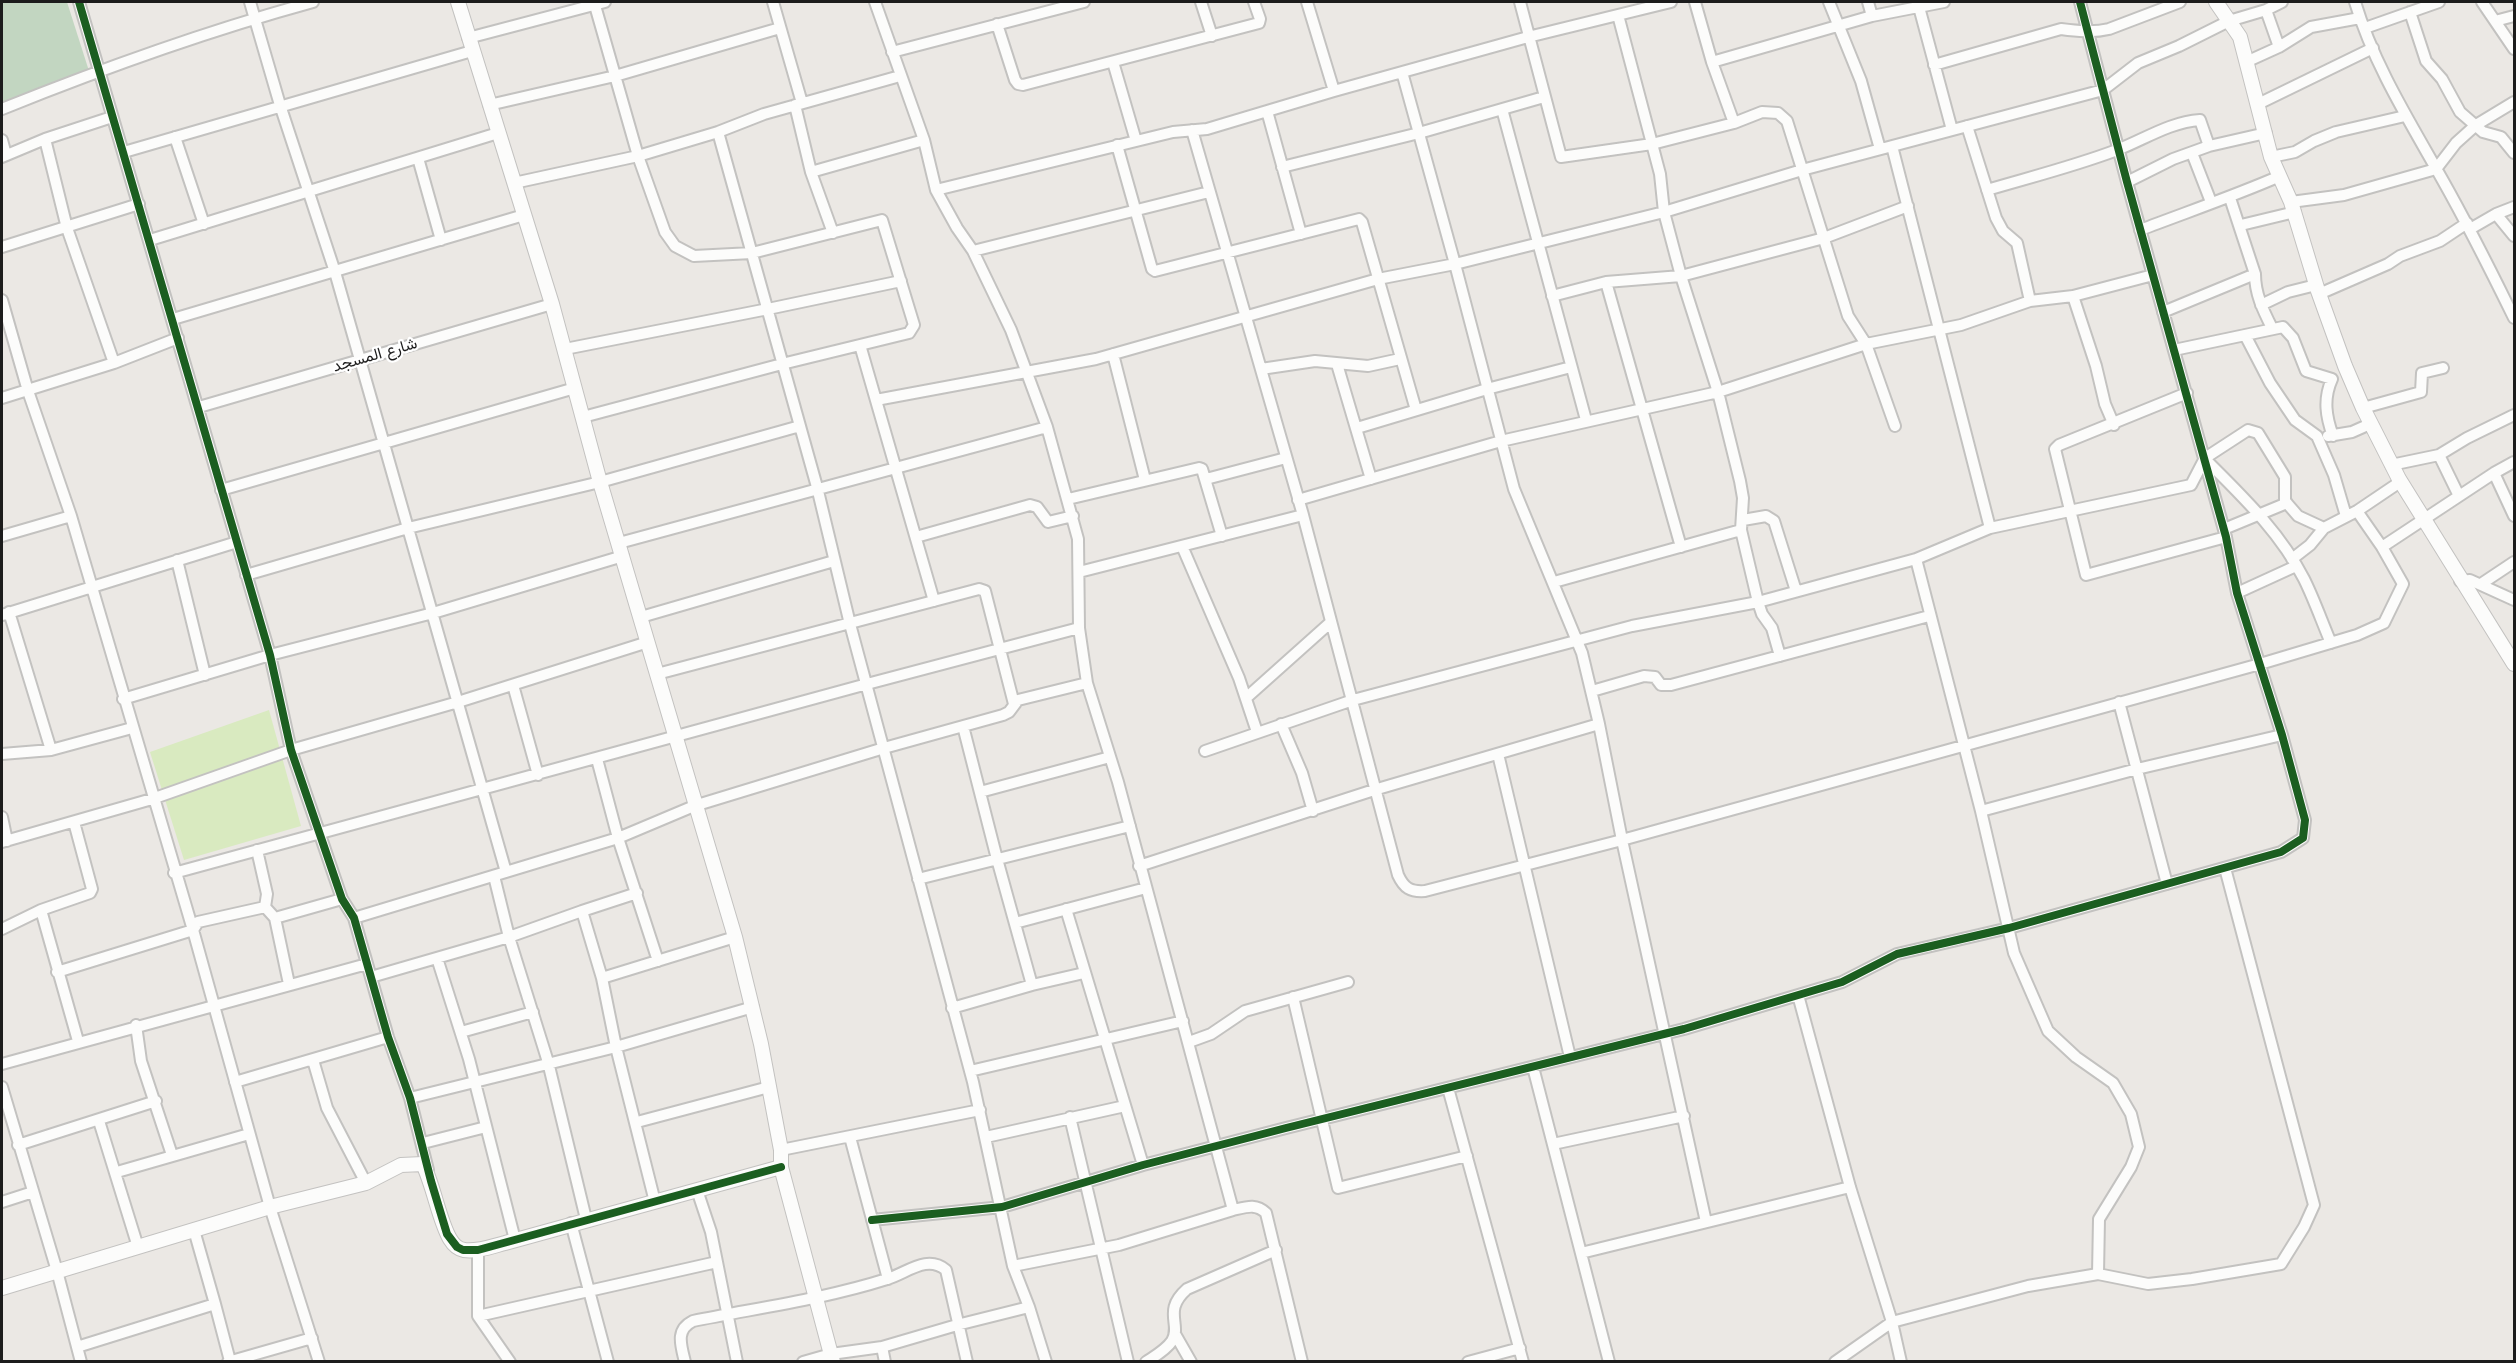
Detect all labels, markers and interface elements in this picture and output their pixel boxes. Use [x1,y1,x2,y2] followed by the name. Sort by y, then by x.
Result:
[330,334,420,376] street label: شارع المسجد

